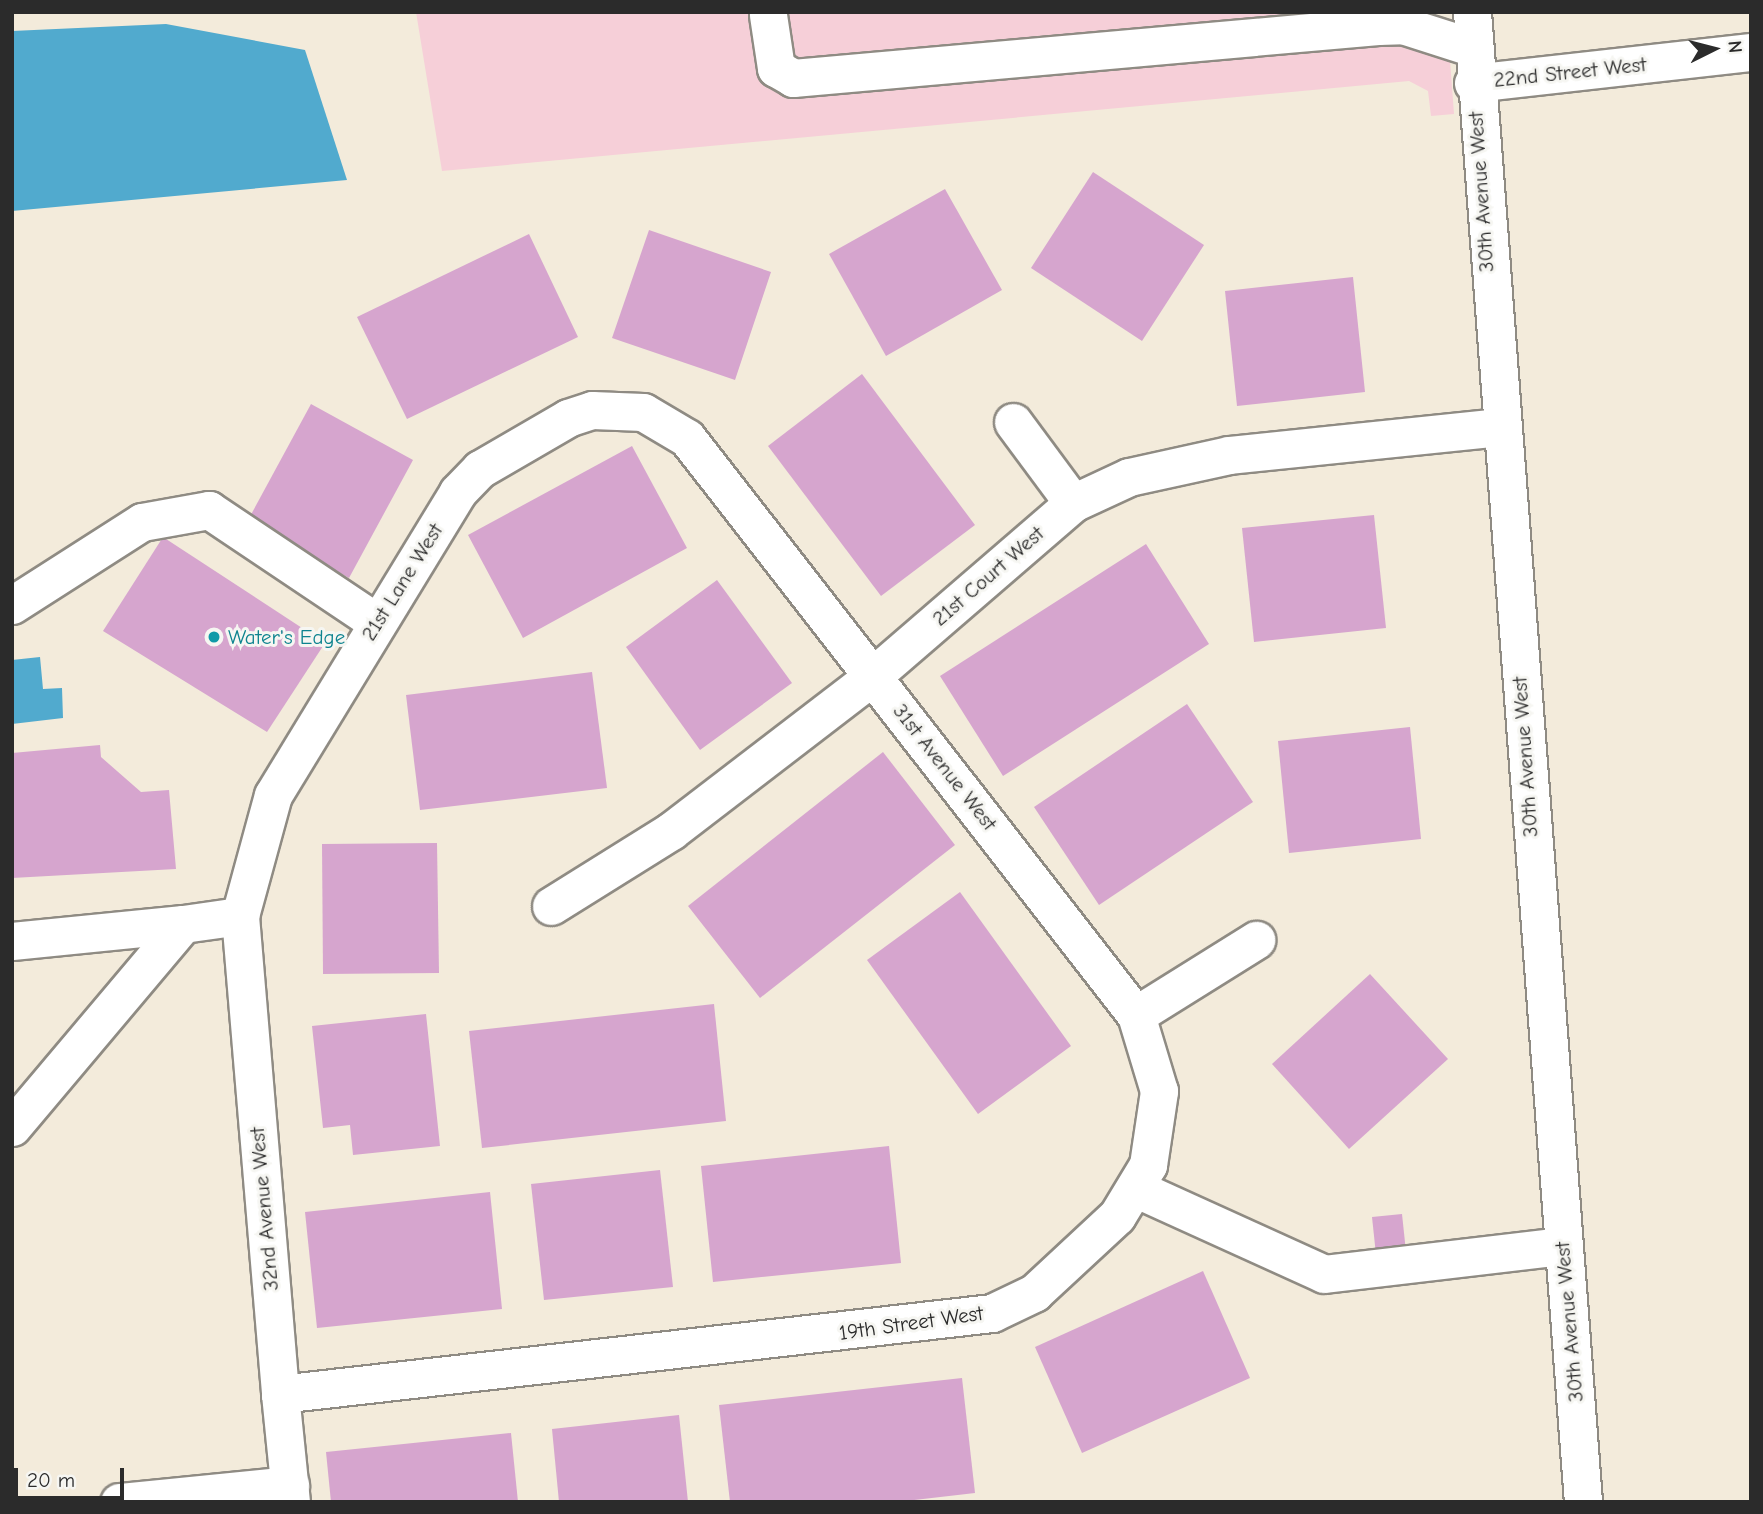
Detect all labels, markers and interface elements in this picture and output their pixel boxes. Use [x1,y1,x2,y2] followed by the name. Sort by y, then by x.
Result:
[1679,14,1749,84] north arrow
[1723,39,1746,54] text: N
[1492,51,1648,93] street label: 22nd Street West
[1463,111,1499,273] street label: 30th Avenue West
[356,519,448,645] street label: 21st Lane West
[927,521,1049,631] street label: 21st Court West
[228,624,345,650] place label: Water's Edge
[206,629,222,645] marker: Water's Edge
[1507,676,1543,838] street label: 30th Avenue West
[888,699,1002,835] street label: 31st Avenue West
[244,1126,284,1292] street label: 32nd Avenue West
[1549,1241,1589,1403] street label: 30th Avenue West
[837,1300,985,1346] street label: 19th Street West
[18,1454,128,1498] scale bar
[27,1468,75,1492] text: 20 m

